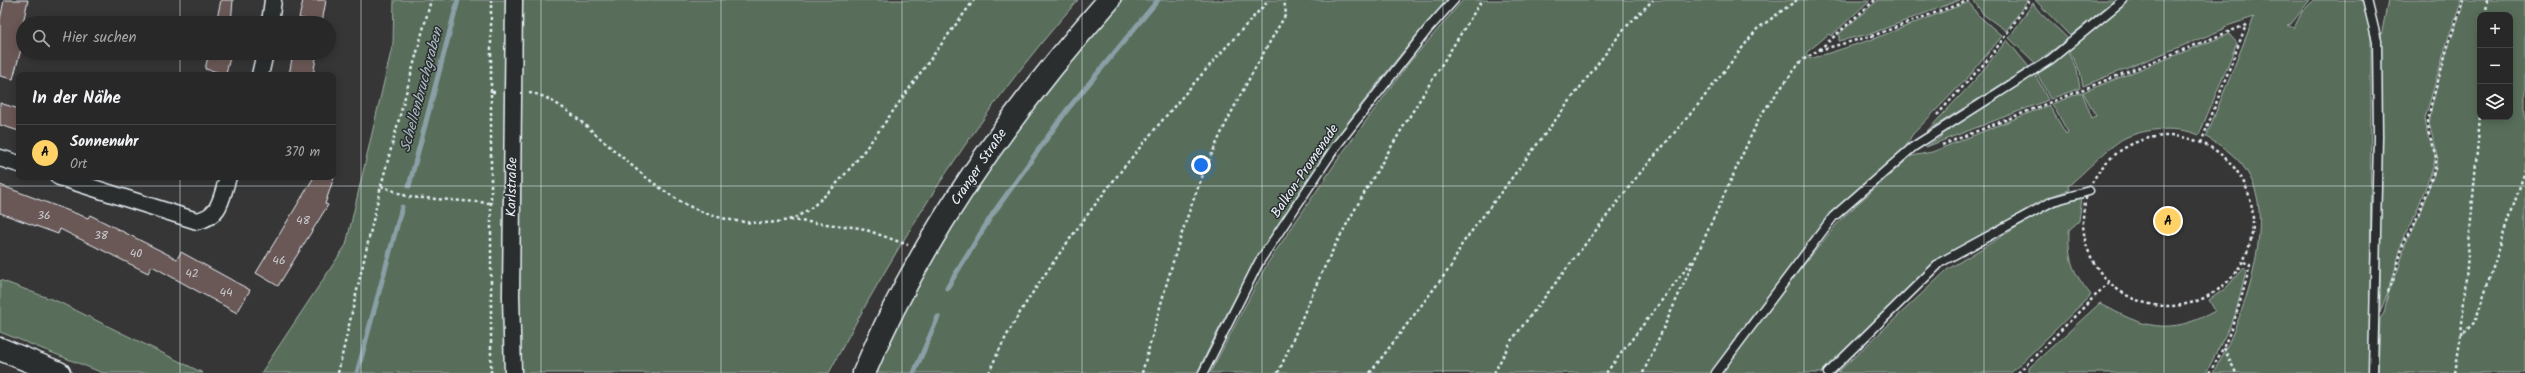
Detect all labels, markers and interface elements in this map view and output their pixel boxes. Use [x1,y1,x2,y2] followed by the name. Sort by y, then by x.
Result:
[2477,12,2513,120] map controls
[2477,12,2513,48] button: +
[16,16,336,60] search box
[394,24,450,155] water label: Schellenbruchgraben
[62,26,136,50] text: Hier suchen
[30,27,52,49] icon: search
[2477,48,2513,84] button: −
[2477,84,2513,120] button: layers
[32,85,121,112] text: In der Nähe
[1265,119,1345,222] street label: Balkon-Promenade
[945,123,1013,210] street label: Cranger Straße
[70,130,139,154] text: Sonnenuhr
[41,142,49,163] text: A
[285,142,320,163] text: 370 m
[70,154,87,175] text: Ort
[1191,155,1211,175] your location
[500,156,524,217] street label: Karlstraße
[37,206,51,225] house number: 36
[2155,206,2181,236] pin: A
[296,211,311,230] house number: 48
[94,226,109,245] house number: 38
[130,244,142,263] house number: 40
[272,251,286,270] house number: 46
[185,264,199,283] house number: 42
[219,283,233,302] house number: 44

